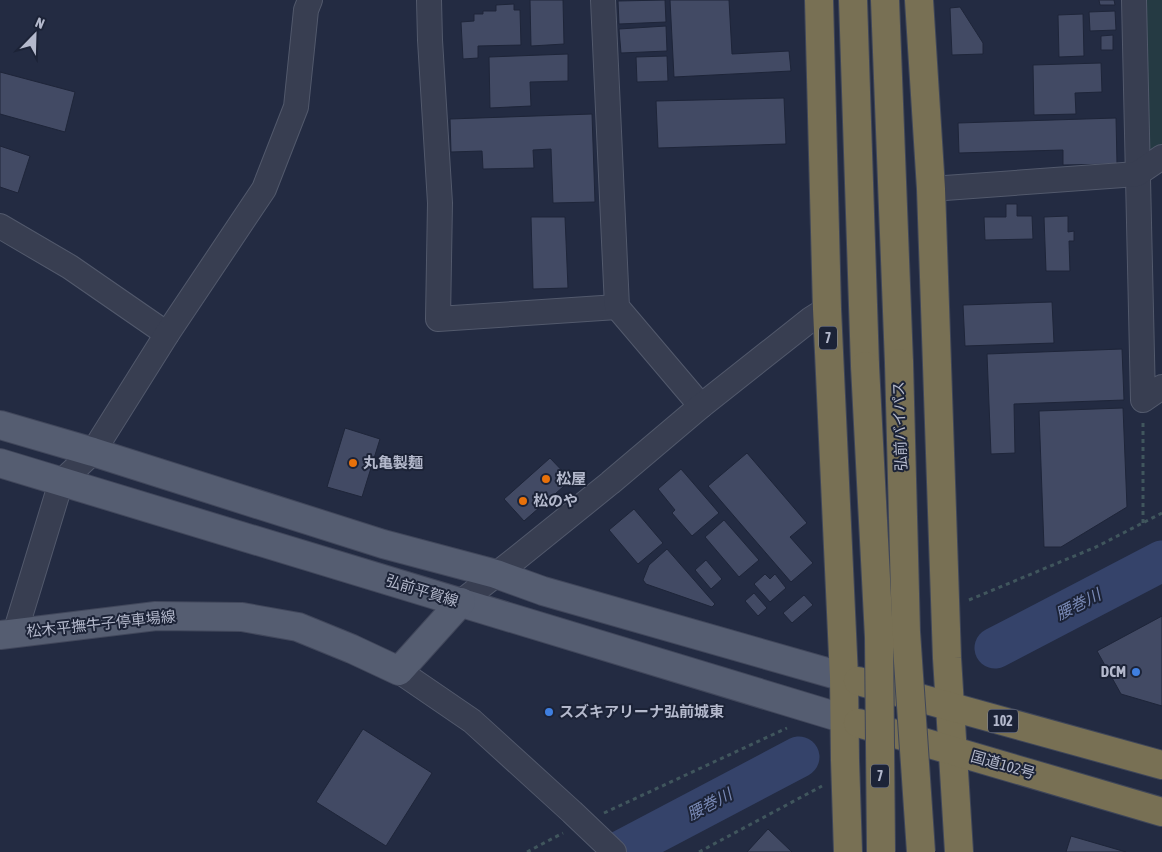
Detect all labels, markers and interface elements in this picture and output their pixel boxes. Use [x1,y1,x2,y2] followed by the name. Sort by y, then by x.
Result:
[10,10,60,60] north arrow
[33,14,47,32] text: N
[819,326,837,349] road number: 7
[889,381,910,471] street label: 弘前バイパス
[363,454,423,471] place label: 丸亀製麺
[347,457,359,469] marker: 丸亀製麺
[556,470,586,487] place label: 松屋
[540,473,552,485] marker: 松屋
[533,492,578,509] place label: 松のや
[517,495,529,507] marker: 松のや
[384,571,461,610] street label: 弘前平賀線
[1053,584,1105,623] water label: 腰巻川
[25,607,176,640] street label: 松木平撫牛子停車場線
[1101,663,1126,680] place label: DCM
[1130,666,1142,678] marker: DCM
[559,703,724,720] place label: スズキアリーナ弘前城東
[543,706,555,718] marker: スズキアリーナ弘前城東
[988,709,1018,732] road number: 102
[969,747,1037,782] street label: 国道102号
[871,764,889,788] road number: 7
[684,784,736,823] water label: 腰巻川

